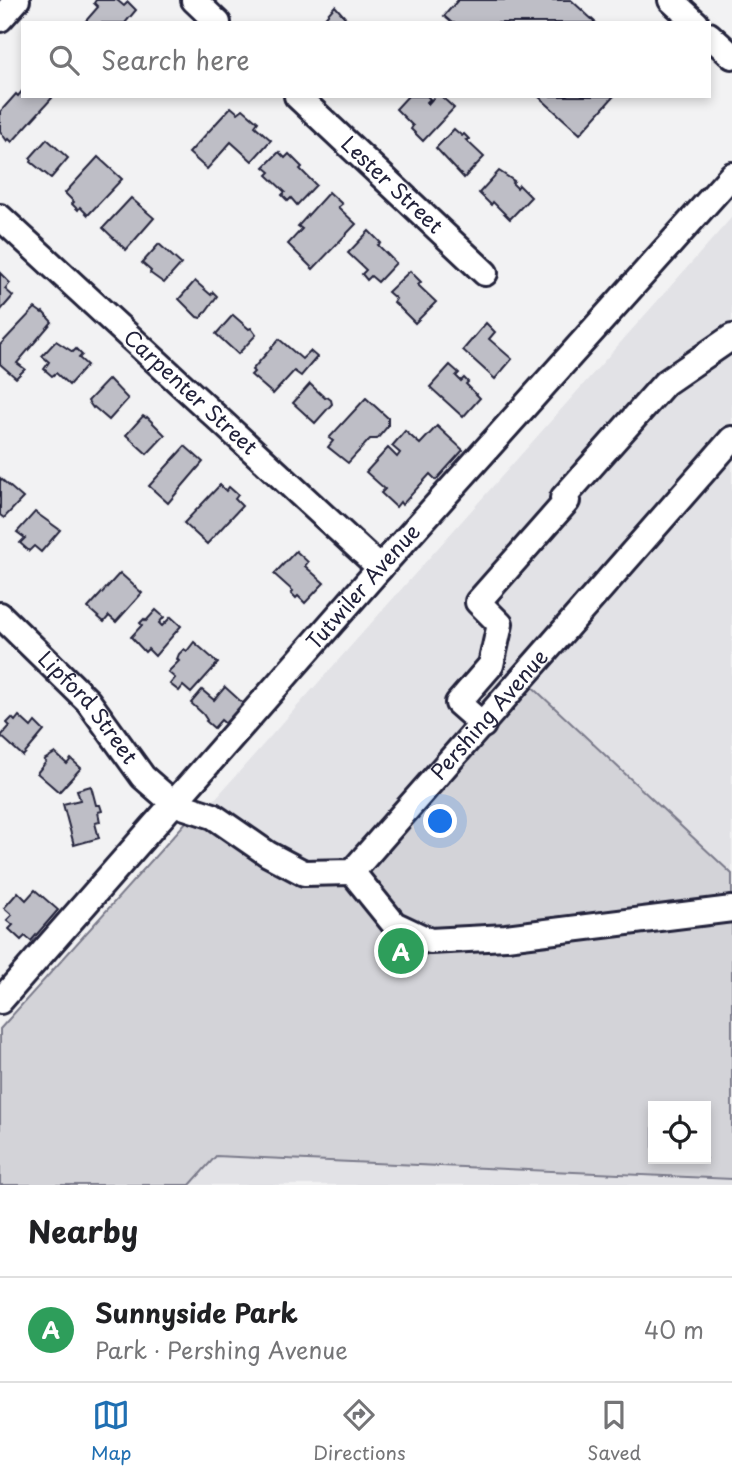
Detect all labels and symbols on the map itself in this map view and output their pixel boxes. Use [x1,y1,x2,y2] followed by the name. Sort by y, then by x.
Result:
[335,127,451,240] street label: Lester Street
[117,321,266,462] street label: Carpenter Street
[298,516,427,656] street label: Tutwiler Avenue
[422,641,555,786] street label: Pershing Avenue
[32,643,147,770] street label: Lipford Street
[423,804,457,838] your location
[378,925,424,977] pin: A

